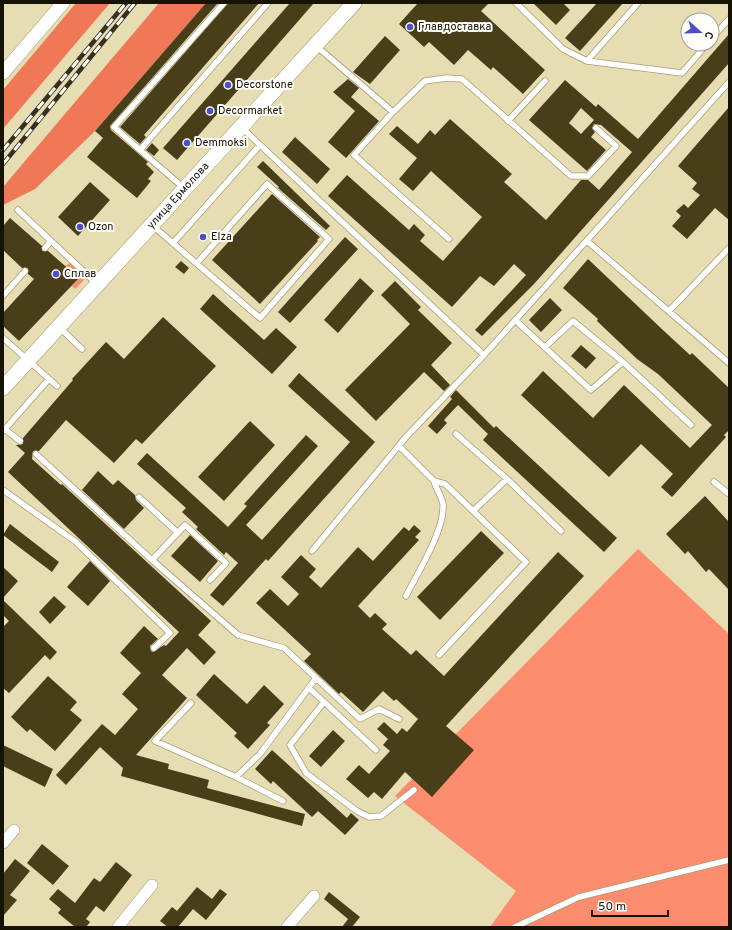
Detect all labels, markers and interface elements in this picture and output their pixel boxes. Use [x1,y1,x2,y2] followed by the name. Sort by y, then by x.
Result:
[680,12,720,52] north arrow
[418,20,492,34] place label: Главдоставка
[405,22,415,32] marker: Главдоставка
[701,29,716,41] text: С
[236,78,293,92] place label: Decorstone
[223,80,233,90] marker: Decorstone
[218,104,282,118] place label: Decormarket
[205,106,215,116] marker: Decormarket
[195,136,247,150] place label: Demmoksi
[182,138,192,148] marker: Demmoksi
[144,159,212,232] street label: улица Ермолова
[88,220,114,234] place label: Ozon
[75,222,85,232] marker: Ozon
[211,230,232,244] place label: Elza
[198,232,208,242] marker: Elza
[64,267,96,281] place label: Сплав
[51,269,61,279] marker: Сплав
[592,892,668,918] scale bar
[598,899,626,915] text: 50 m

